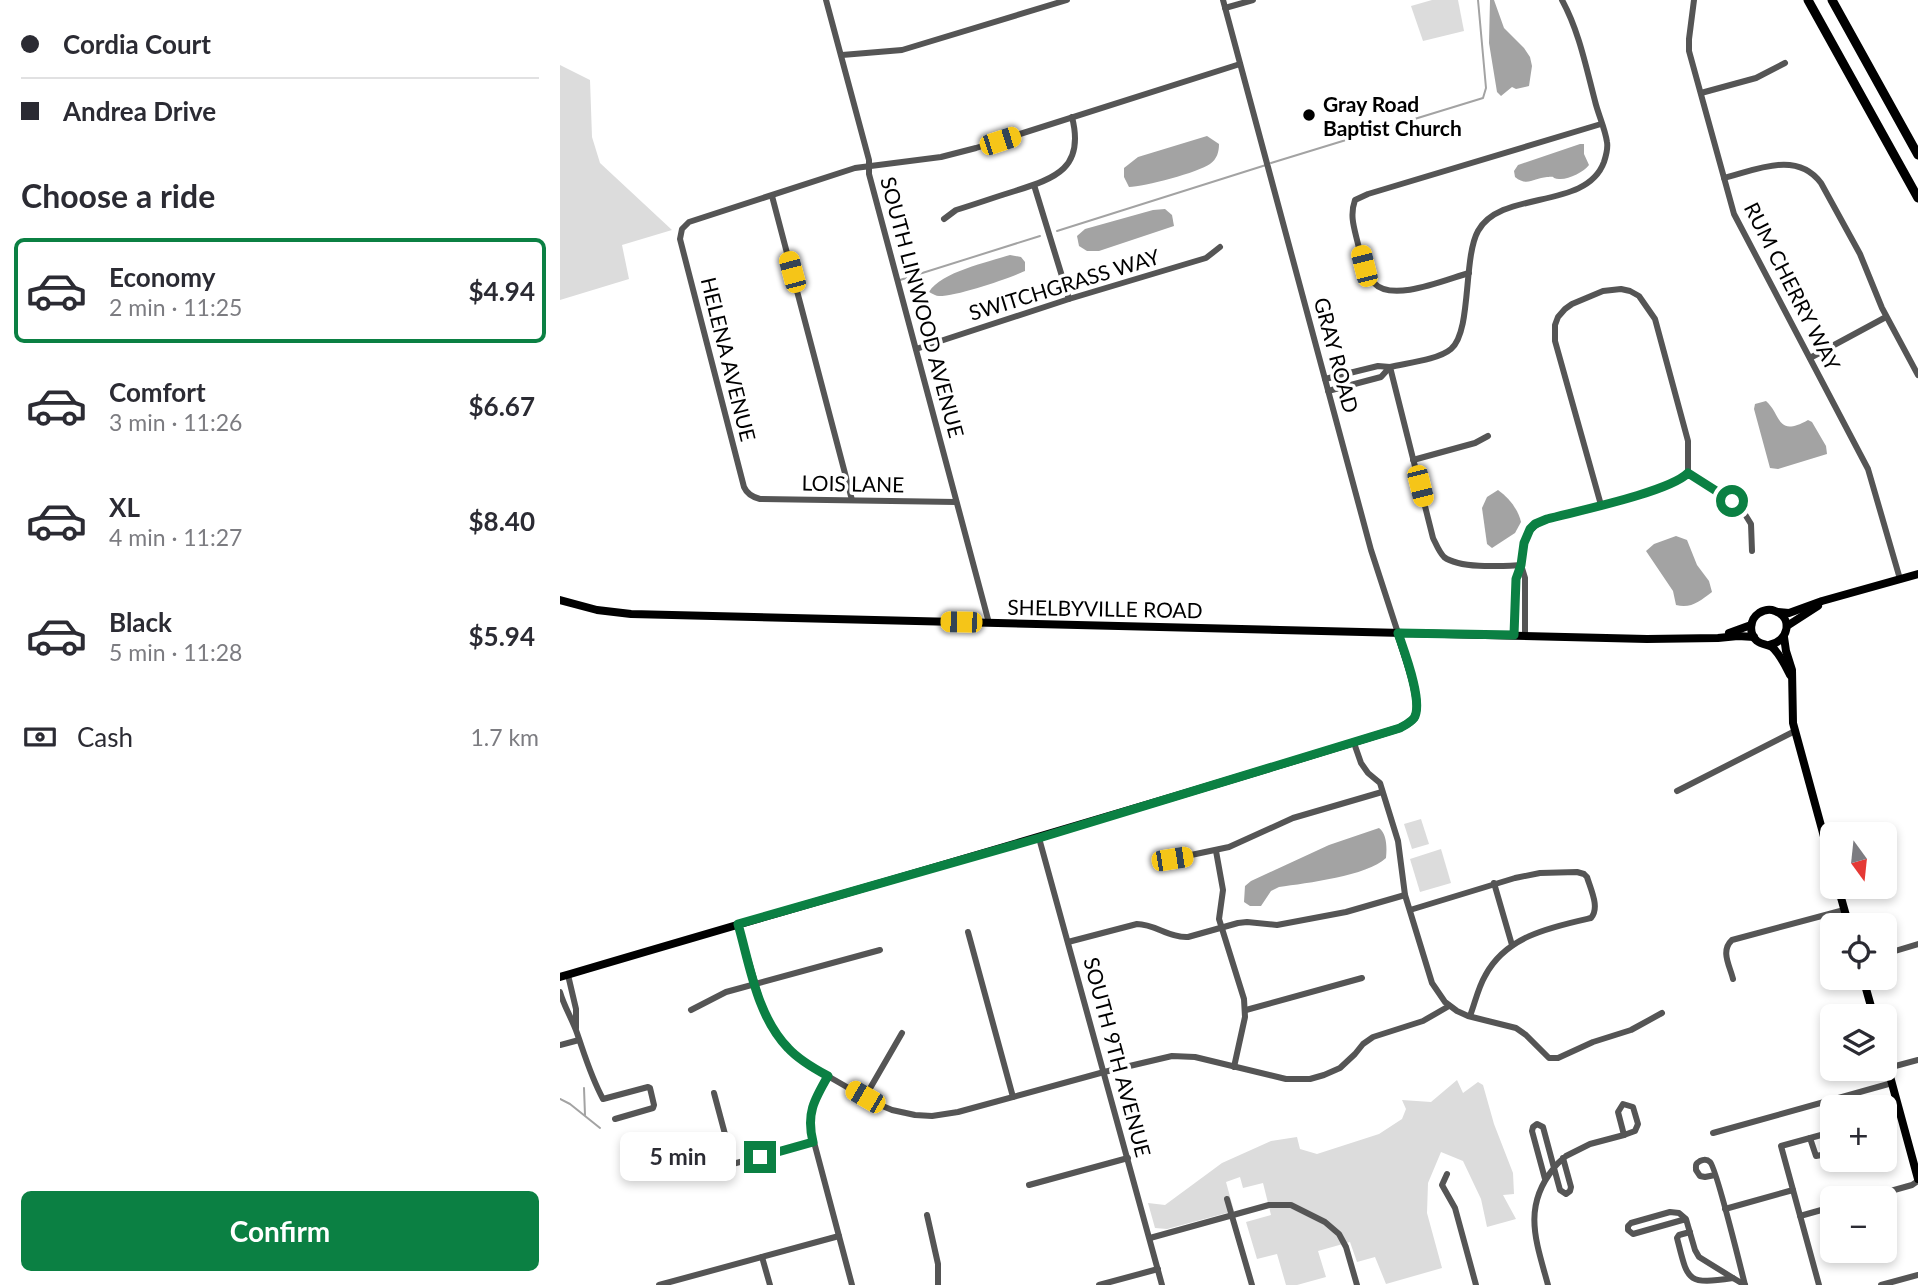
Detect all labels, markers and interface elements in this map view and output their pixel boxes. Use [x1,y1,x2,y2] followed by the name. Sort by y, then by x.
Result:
[63,28,211,60] text: Cordia Court
[1323,91,1462,140] place label: Gray Road Baptist Church
[63,95,216,127] text: Andrea Drive
[1301,107,1317,123] marker: Gray Road Baptist Church
[977,125,1024,157] car
[876,174,970,440] street label: SOUTH LINWOOD AVENUE
[21,176,215,215] text: Choose a ride
[1740,198,1847,375] street label: RUM CHERRY WAY
[966,243,1163,325] street label: SWITCHGRASS WAY
[1349,243,1380,289] car
[777,249,808,295] car
[25,259,88,322] icon: car
[109,261,215,293] text: Economy
[697,274,761,444] street label: HELENA AVENUE
[469,275,535,307] text: $4.94
[109,293,242,321] text: 2 min · 11:25
[1310,295,1364,415] street label: GRAY ROAD
[25,374,88,437] icon: car
[109,376,206,408] text: Comfort
[469,390,535,422] text: $6.67
[109,408,242,436] text: 3 min · 11:26
[1405,463,1436,509] car
[801,470,905,496] street label: LOIS LANE
[1716,485,1748,517] route start
[25,489,88,552] icon: car
[109,491,140,523] text: XL
[469,505,535,537] text: $8.40
[109,523,242,551] text: 4 min · 11:27
[1007,594,1203,622] street label: SHELBYVILLE ROAD
[25,604,88,667] icon: car
[109,606,172,638] text: Black
[940,611,983,633] car
[469,620,535,652] text: $5.94
[109,638,242,666] text: 5 min · 11:28
[21,718,59,756] icon: cash
[77,721,133,753] text: Cash
[470,723,539,751] text: 1.7 km
[1820,822,1897,900] north arrow
[1820,822,1897,1263] map controls
[1150,845,1195,873] car
[1820,913,1897,990] button: locate
[1079,954,1157,1160] street label: SOUTH 9TH AVENUE
[1820,1004,1897,1081] button: layers
[842,1077,889,1117] car
[1820,1095,1897,1172] button: +
[620,1132,736,1182] callout: 5 min
[744,1141,776,1173] route end
[649,1142,707,1170] text: 5 min
[1820,1186,1897,1263] button: −
[21,1191,539,1271] button: Confirm

